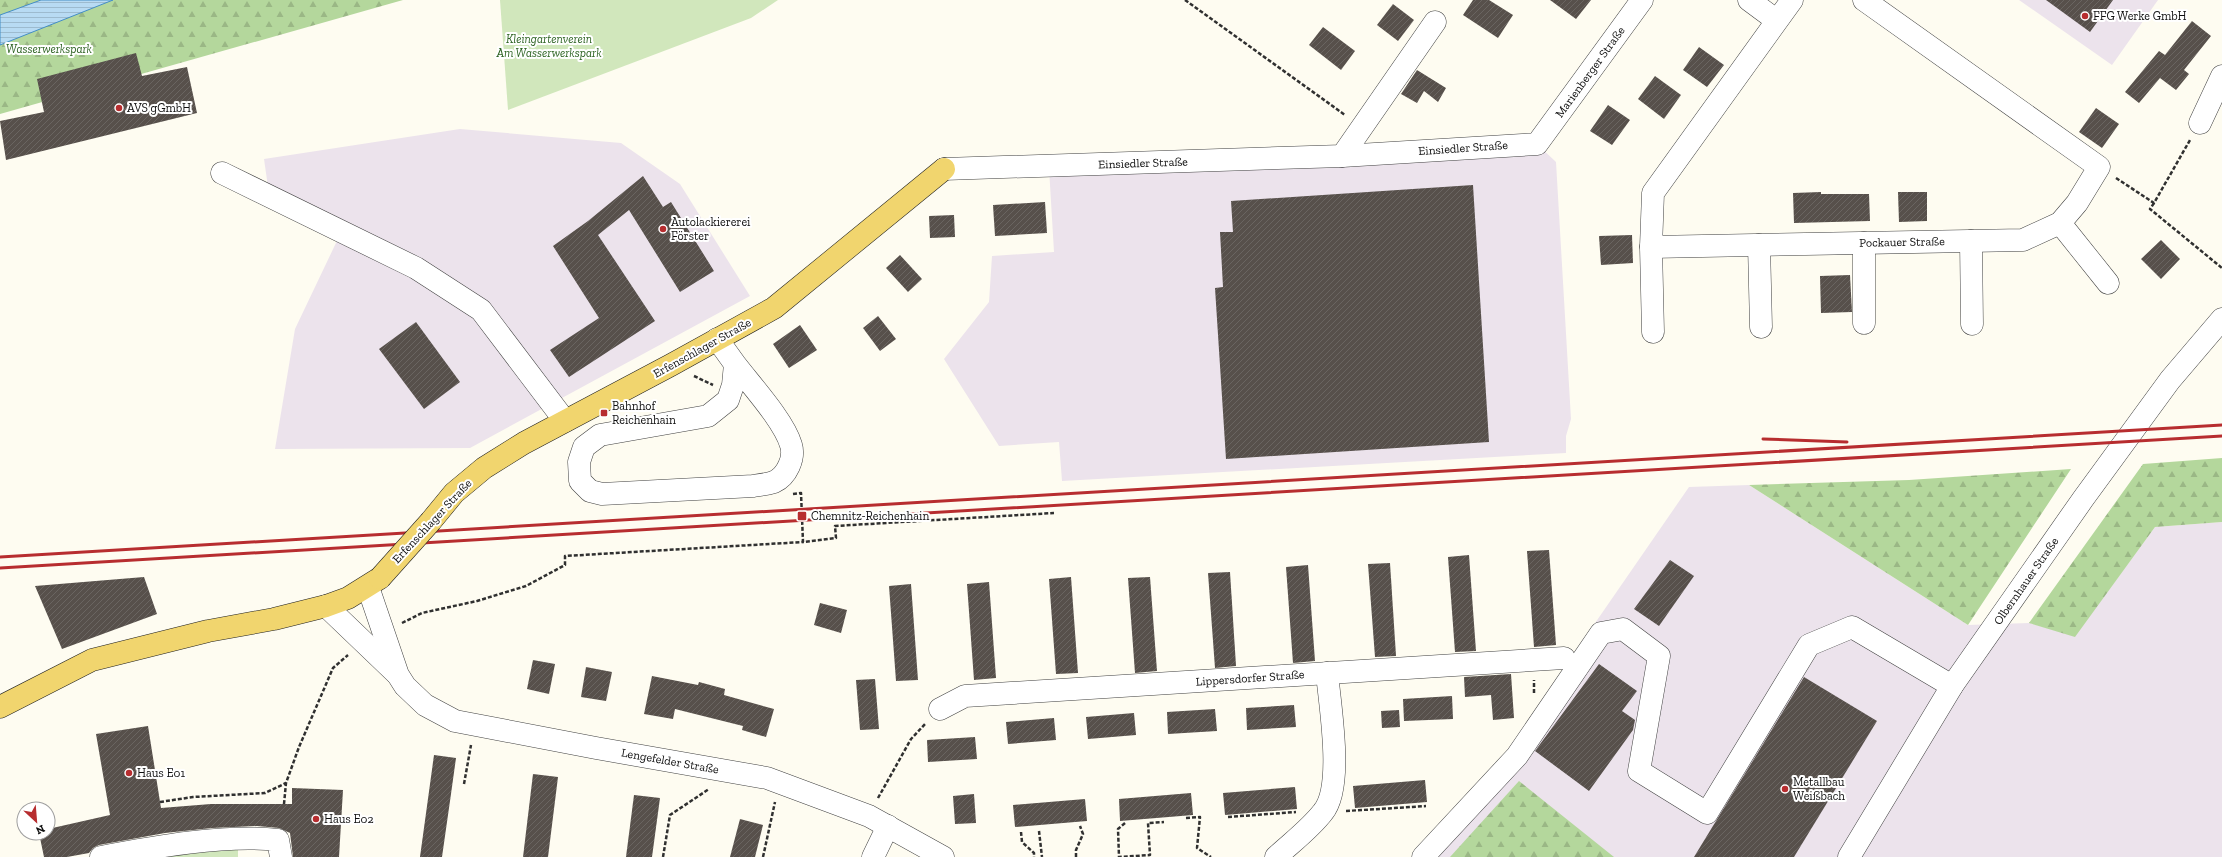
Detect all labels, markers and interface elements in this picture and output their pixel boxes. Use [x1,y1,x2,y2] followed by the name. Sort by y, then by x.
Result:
[2093,9,2187,23] place label: FFG Werke GmbH
[2080,11,2090,21] marker: FFG Werke GmbH
[1552,23,1628,120] street label: Marienberger Straße
[496,32,602,60] park label: Kleingartenverein Am Wasserwerkspark
[6,42,93,56] park label: Wasserwerkspark
[127,101,191,115] place label: AVS gGmbH
[114,103,124,113] marker: AVS gGmbH
[1418,138,1509,158] street label: Einsiedler Straße
[1098,154,1188,172] street label: Einsiedler Straße
[671,215,751,243] place label: Autolackiererei Förster
[658,224,668,234] marker: Autolackiererei Förster
[1859,234,1945,250] street label: Pockauer Straße
[651,315,754,381] street label: Erfenschlager Straße
[612,399,676,427] place label: Bahnhof Reichenhain
[599,408,609,418] marker: Bahnhof Reichenhain
[389,476,475,566] street label: Erfenschlager Straße
[811,509,929,523] place label: Chemnitz-Reichenhain
[796,510,808,522] marker: Chemnitz-Reichenhain
[1991,534,2062,627] street label: Olbernhauer Straße
[1195,667,1305,689] street label: Lippersdorfer Straße
[620,746,720,777] street label: Lengefelder Straße
[137,766,185,780] place label: Haus E01
[124,768,134,778] marker: Haus E01
[1793,775,1845,803] place label: Metallbau Weißbach
[1780,784,1790,794] marker: Metallbau Weißbach
[16,801,56,841] north arrow
[324,812,374,826] place label: Haus E02
[311,814,321,824] marker: Haus E02
[33,822,47,837] text: N

